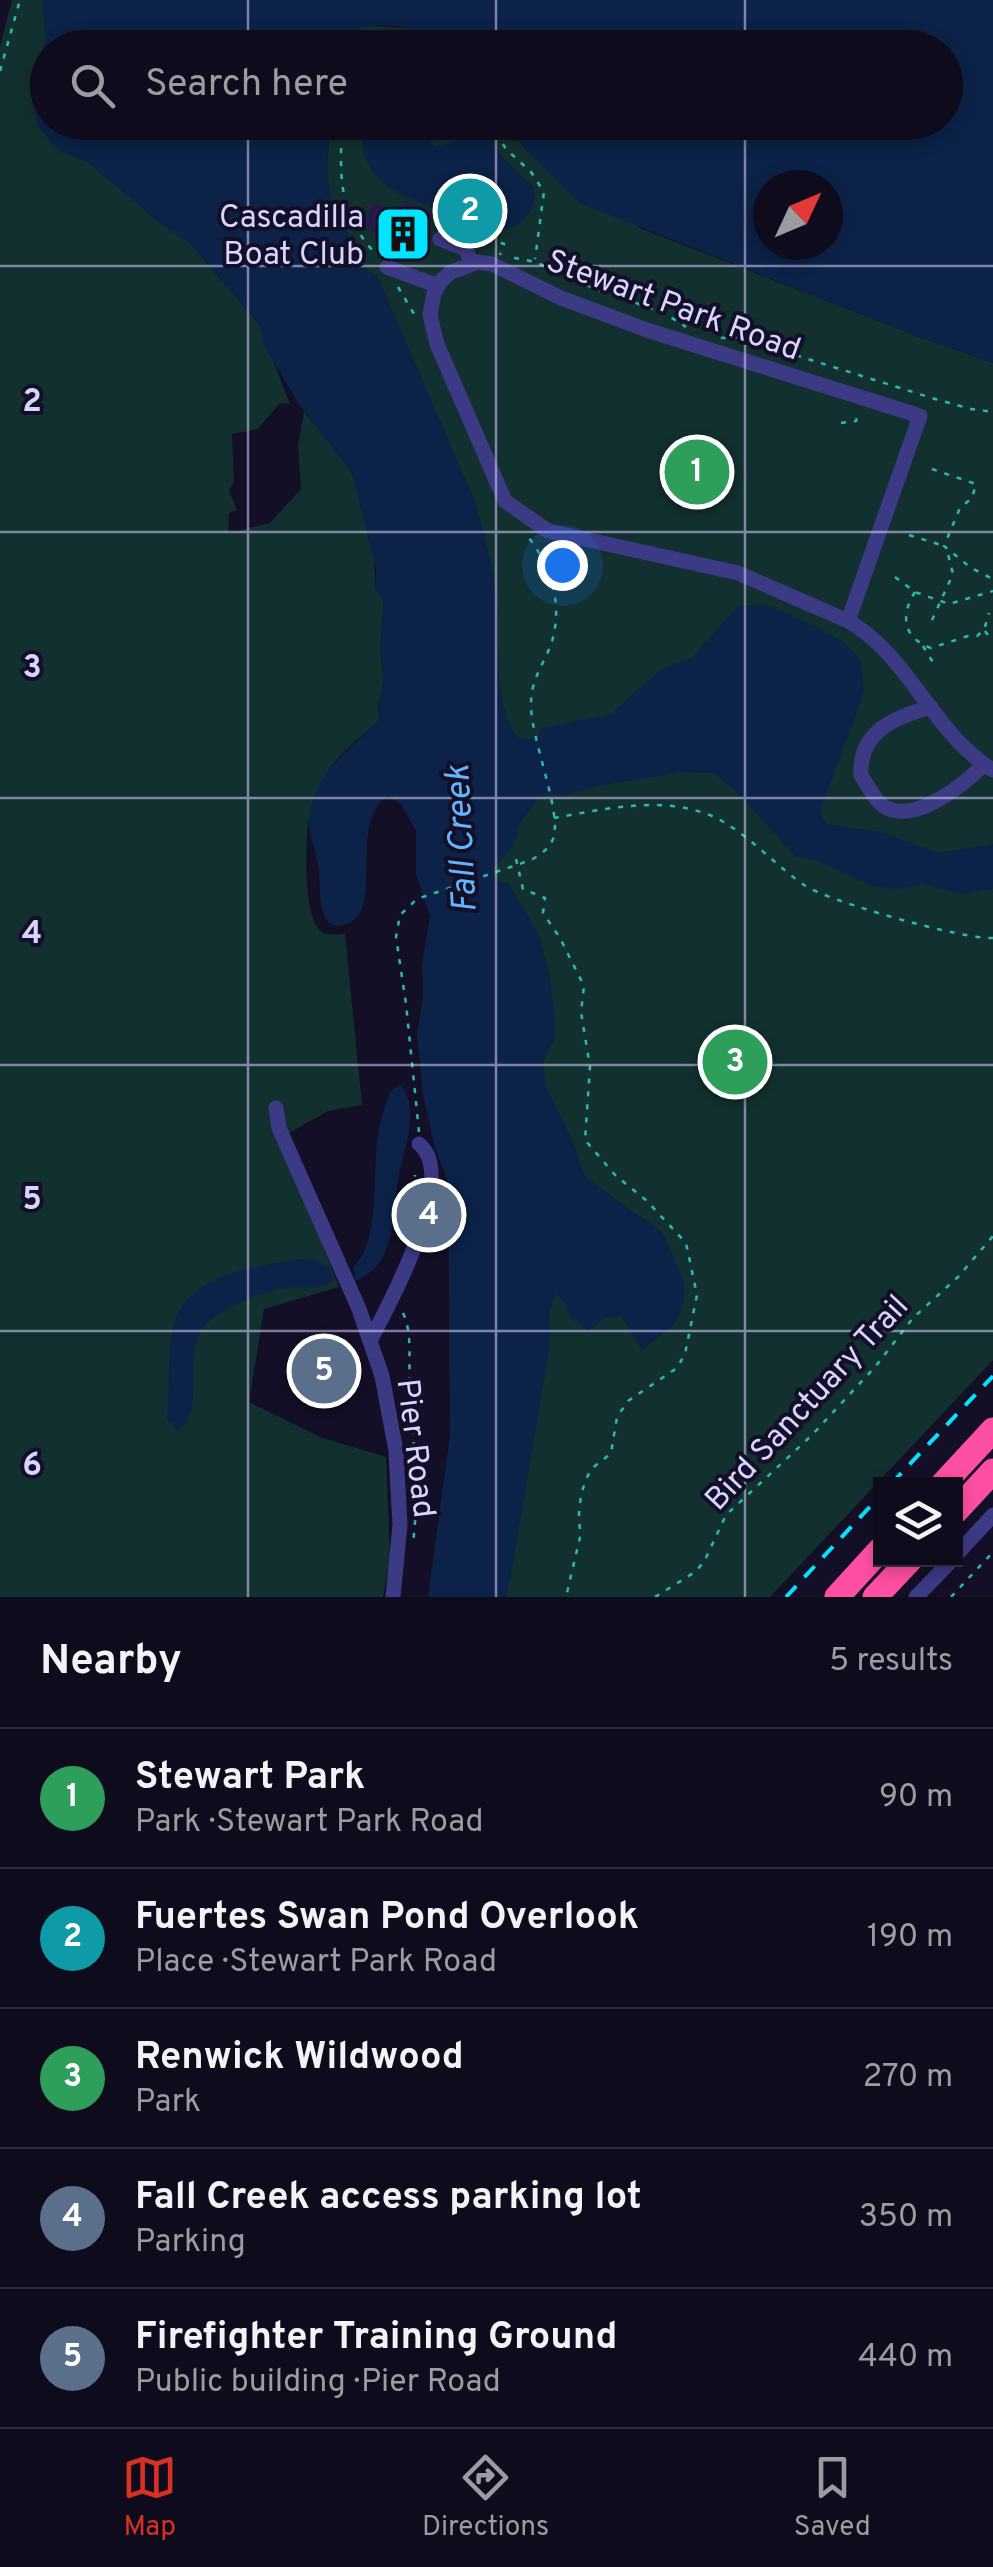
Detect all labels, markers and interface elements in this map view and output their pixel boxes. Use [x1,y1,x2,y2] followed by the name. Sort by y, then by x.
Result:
[30,30,963,140] search box
[65,58,120,113] icon: search
[145,61,348,110] text: Search here
[753,170,843,260] north arrow
[438,174,502,248] pin: 2
[219,199,364,276] place label: Cascadilla Boat Club
[373,204,433,264] building icon: Cascadilla Boat Club
[540,242,806,371] street label: Stewart Park Road
[22,383,42,423] text: 2
[664,434,730,510] pin: 1
[537,540,588,591] your location
[22,649,42,689] text: 3
[437,762,489,914] water label: Fall Creek
[22,915,42,955] text: 4
[702,1024,768,1100] pin: 3
[396,1178,462,1252] pin: 4
[22,1181,42,1221] text: 5
[698,1288,918,1520] street label: Bird Sanctuary Trail
[292,1334,356,1408] pin: 5
[386,1377,442,1520] street label: Pier Road
[22,1447,42,1487] text: 6
[873,1477,963,1567] map controls
[873,1477,963,1567] button: layers
[40,1636,182,1689] text: Nearby
[829,1642,953,1682] text: 5 results
[135,1754,365,1803] text: Stewart Park
[66,1778,79,1818] text: 1
[879,1778,953,1818] text: 90 m
[135,1803,484,1843] text: Park · Stewart Park Road
[135,1894,639,1943] text: Fuertes Swan Pond Overlook
[63,1918,82,1958] text: 2
[867,1918,953,1958] text: 190 m
[135,1943,497,1983] text: Place · Stewart Park Road
[135,2034,464,2083] text: Renwick Wildwood
[63,2058,82,2098] text: 3
[863,2058,953,2098] text: 270 m
[135,2083,201,2123] text: Park
[135,2174,642,2223] text: Fall Creek access parking lot
[62,2198,83,2238] text: 4
[859,2198,953,2238] text: 350 m
[135,2223,246,2263] text: Parking
[135,2314,617,2363] text: Firefighter Training Ground
[63,2338,82,2378] text: 5
[858,2338,953,2378] text: 440 m
[135,2363,501,2403] text: Public building · Pier Road
[122,2450,177,2546] tab: Map
[422,2450,549,2546] tab: Directions
[794,2450,871,2546] tab: Saved

